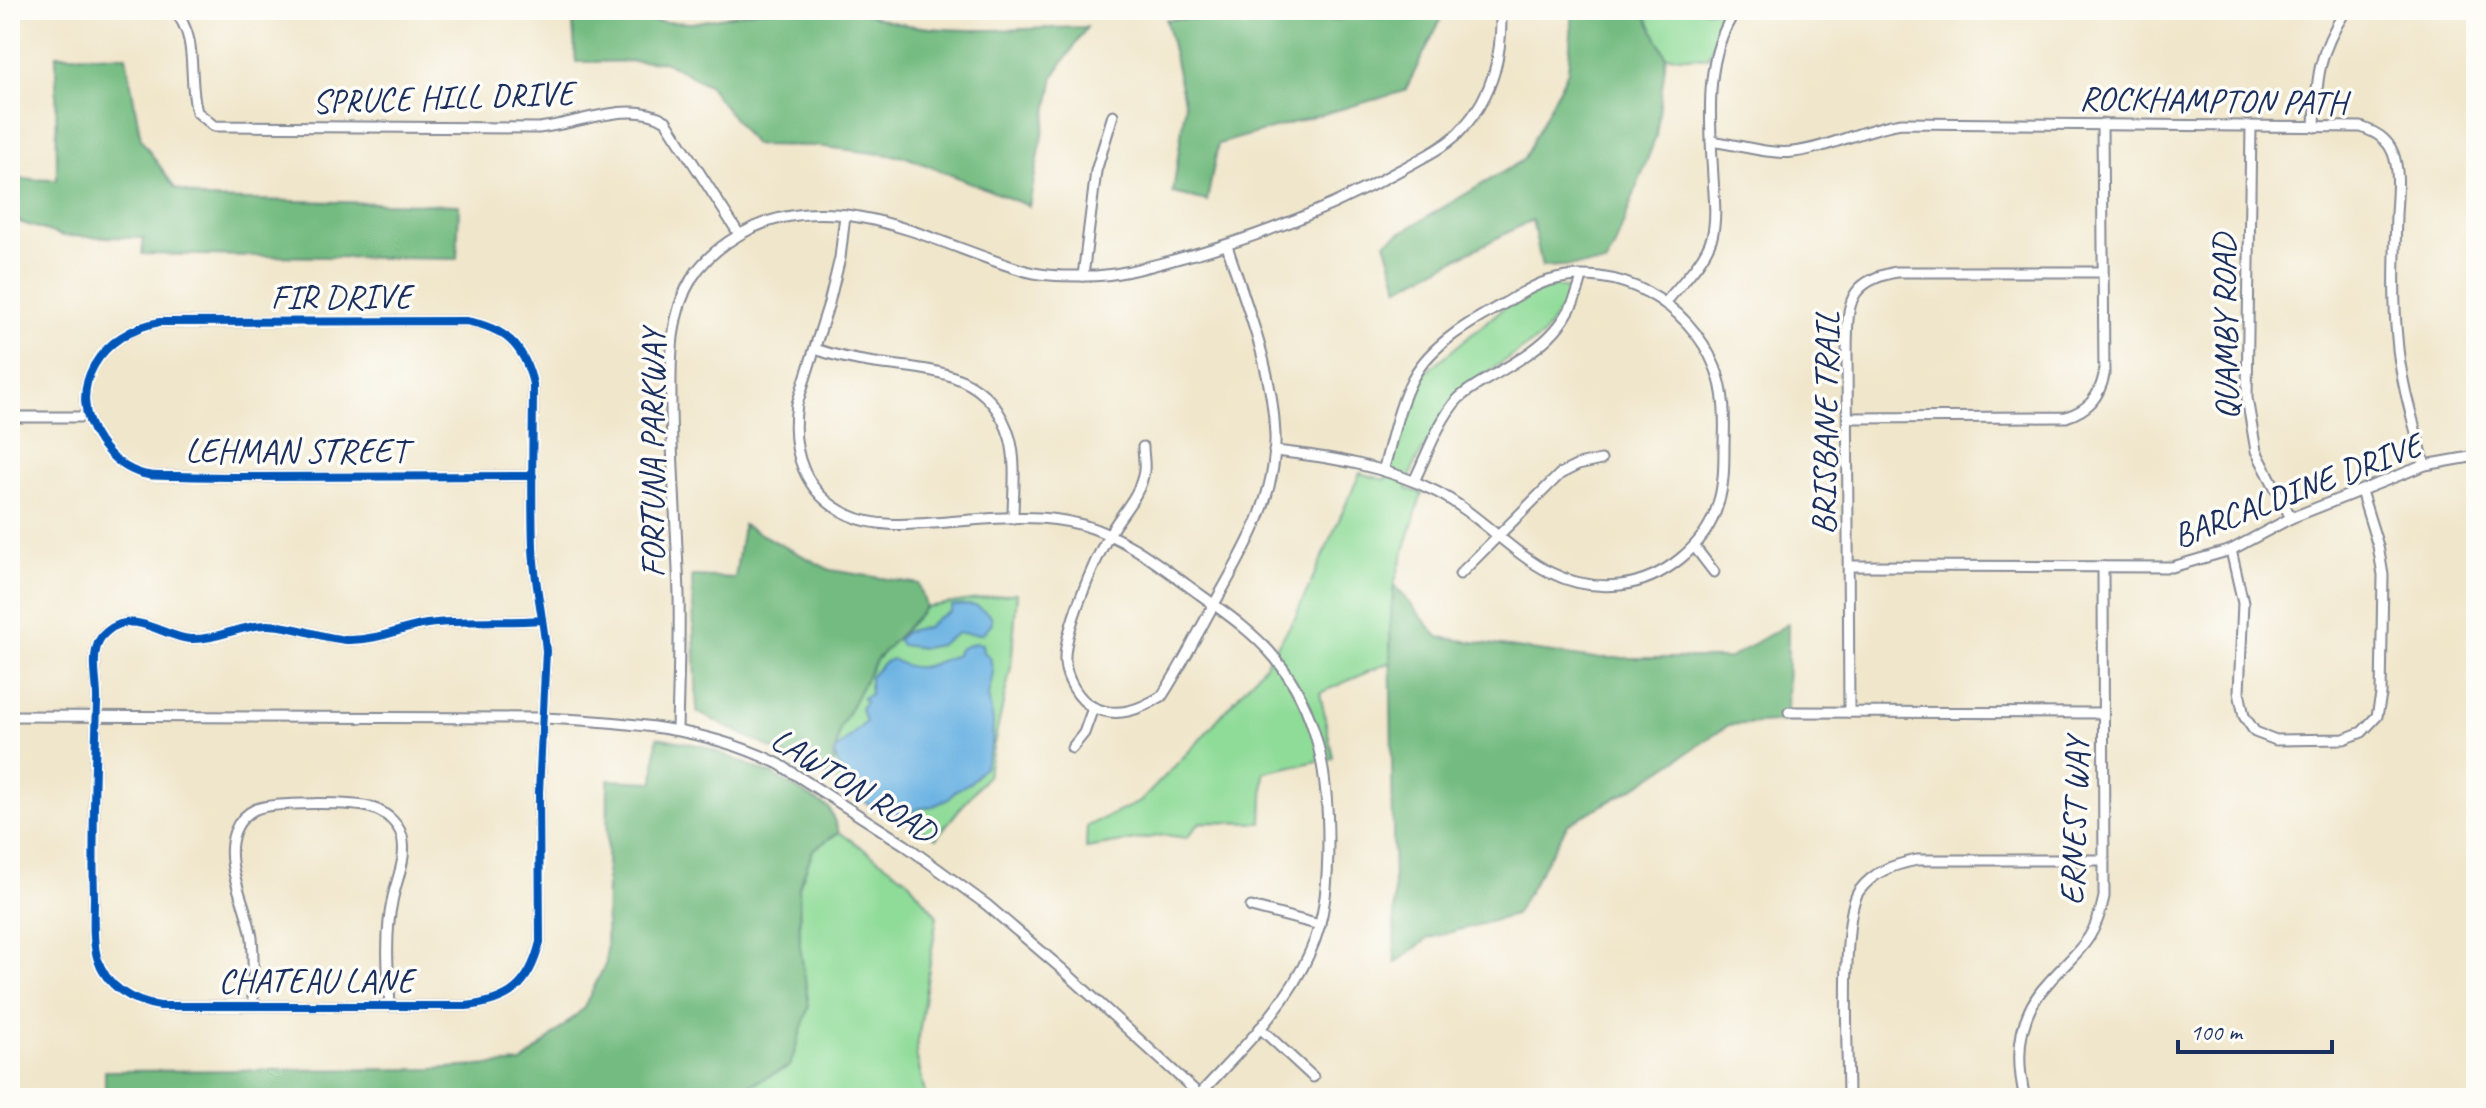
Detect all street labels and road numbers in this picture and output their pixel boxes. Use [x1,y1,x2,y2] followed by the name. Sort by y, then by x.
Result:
[312,71,579,123] street label: SPRUCE HILL DRIVE
[2079,76,2352,124] street label: ROCKHAMPTON PATH
[2202,231,2248,420] street label: QUAMBY ROAD
[271,275,416,318] street label: FIR DRIVE
[1802,311,1848,535] street label: BRISBANE TRAIL
[631,324,674,577] street label: FORTUNA PARKWAY
[2167,421,2431,557] street label: BARCALDINE DRIVE
[185,429,415,472] street label: LEHMAN STREET
[763,717,947,854] street label: LAWTON ROAD
[2050,731,2099,906] street label: ERNEST WAY
[218,959,418,1002] street label: CHATEAU LANE

